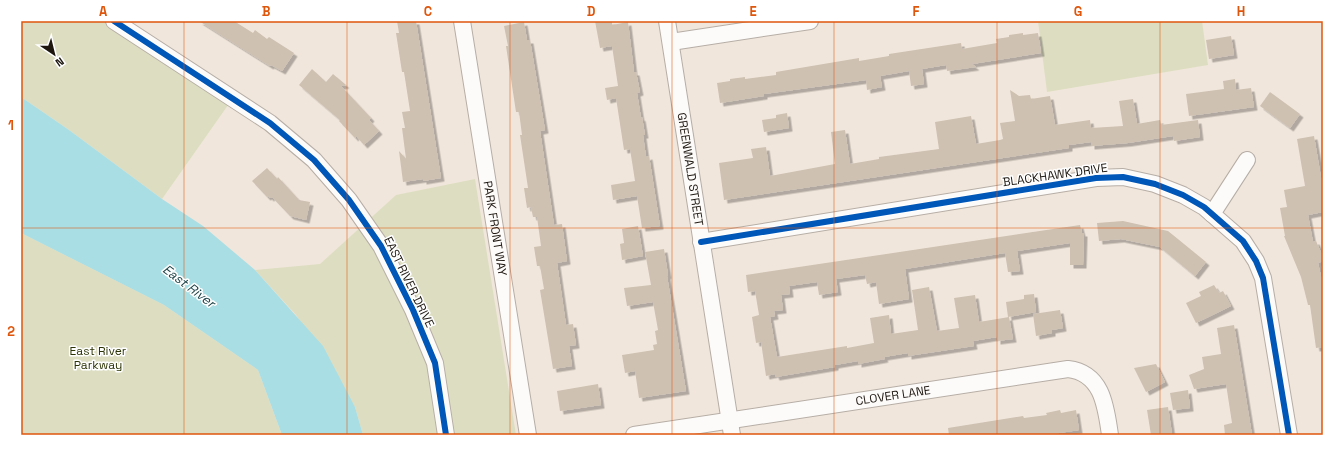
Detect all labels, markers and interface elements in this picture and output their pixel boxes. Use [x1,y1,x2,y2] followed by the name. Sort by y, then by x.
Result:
[99,3,108,20] text: A
[262,3,271,20] text: B
[424,3,432,20] text: C
[587,3,596,20] text: D
[749,3,757,20] text: E
[913,3,920,20] text: F
[1074,3,1082,20] text: G
[1237,3,1245,20] text: H
[34,34,74,74] north arrow
[53,54,67,70] text: N
[673,111,707,227] street label: GREENWALD STREET
[8,117,14,134] text: 1
[1002,160,1109,190] street label: BLACKHAWK DRIVE
[480,180,511,278] street label: PARK FRONT WAY
[380,234,438,330] street label: EAST RIVER DRIVE
[159,261,220,313] water label: East River
[7,323,15,340] text: 2
[70,343,127,373] park label: East River Parkway
[854,382,932,409] street label: CLOVER LANE

